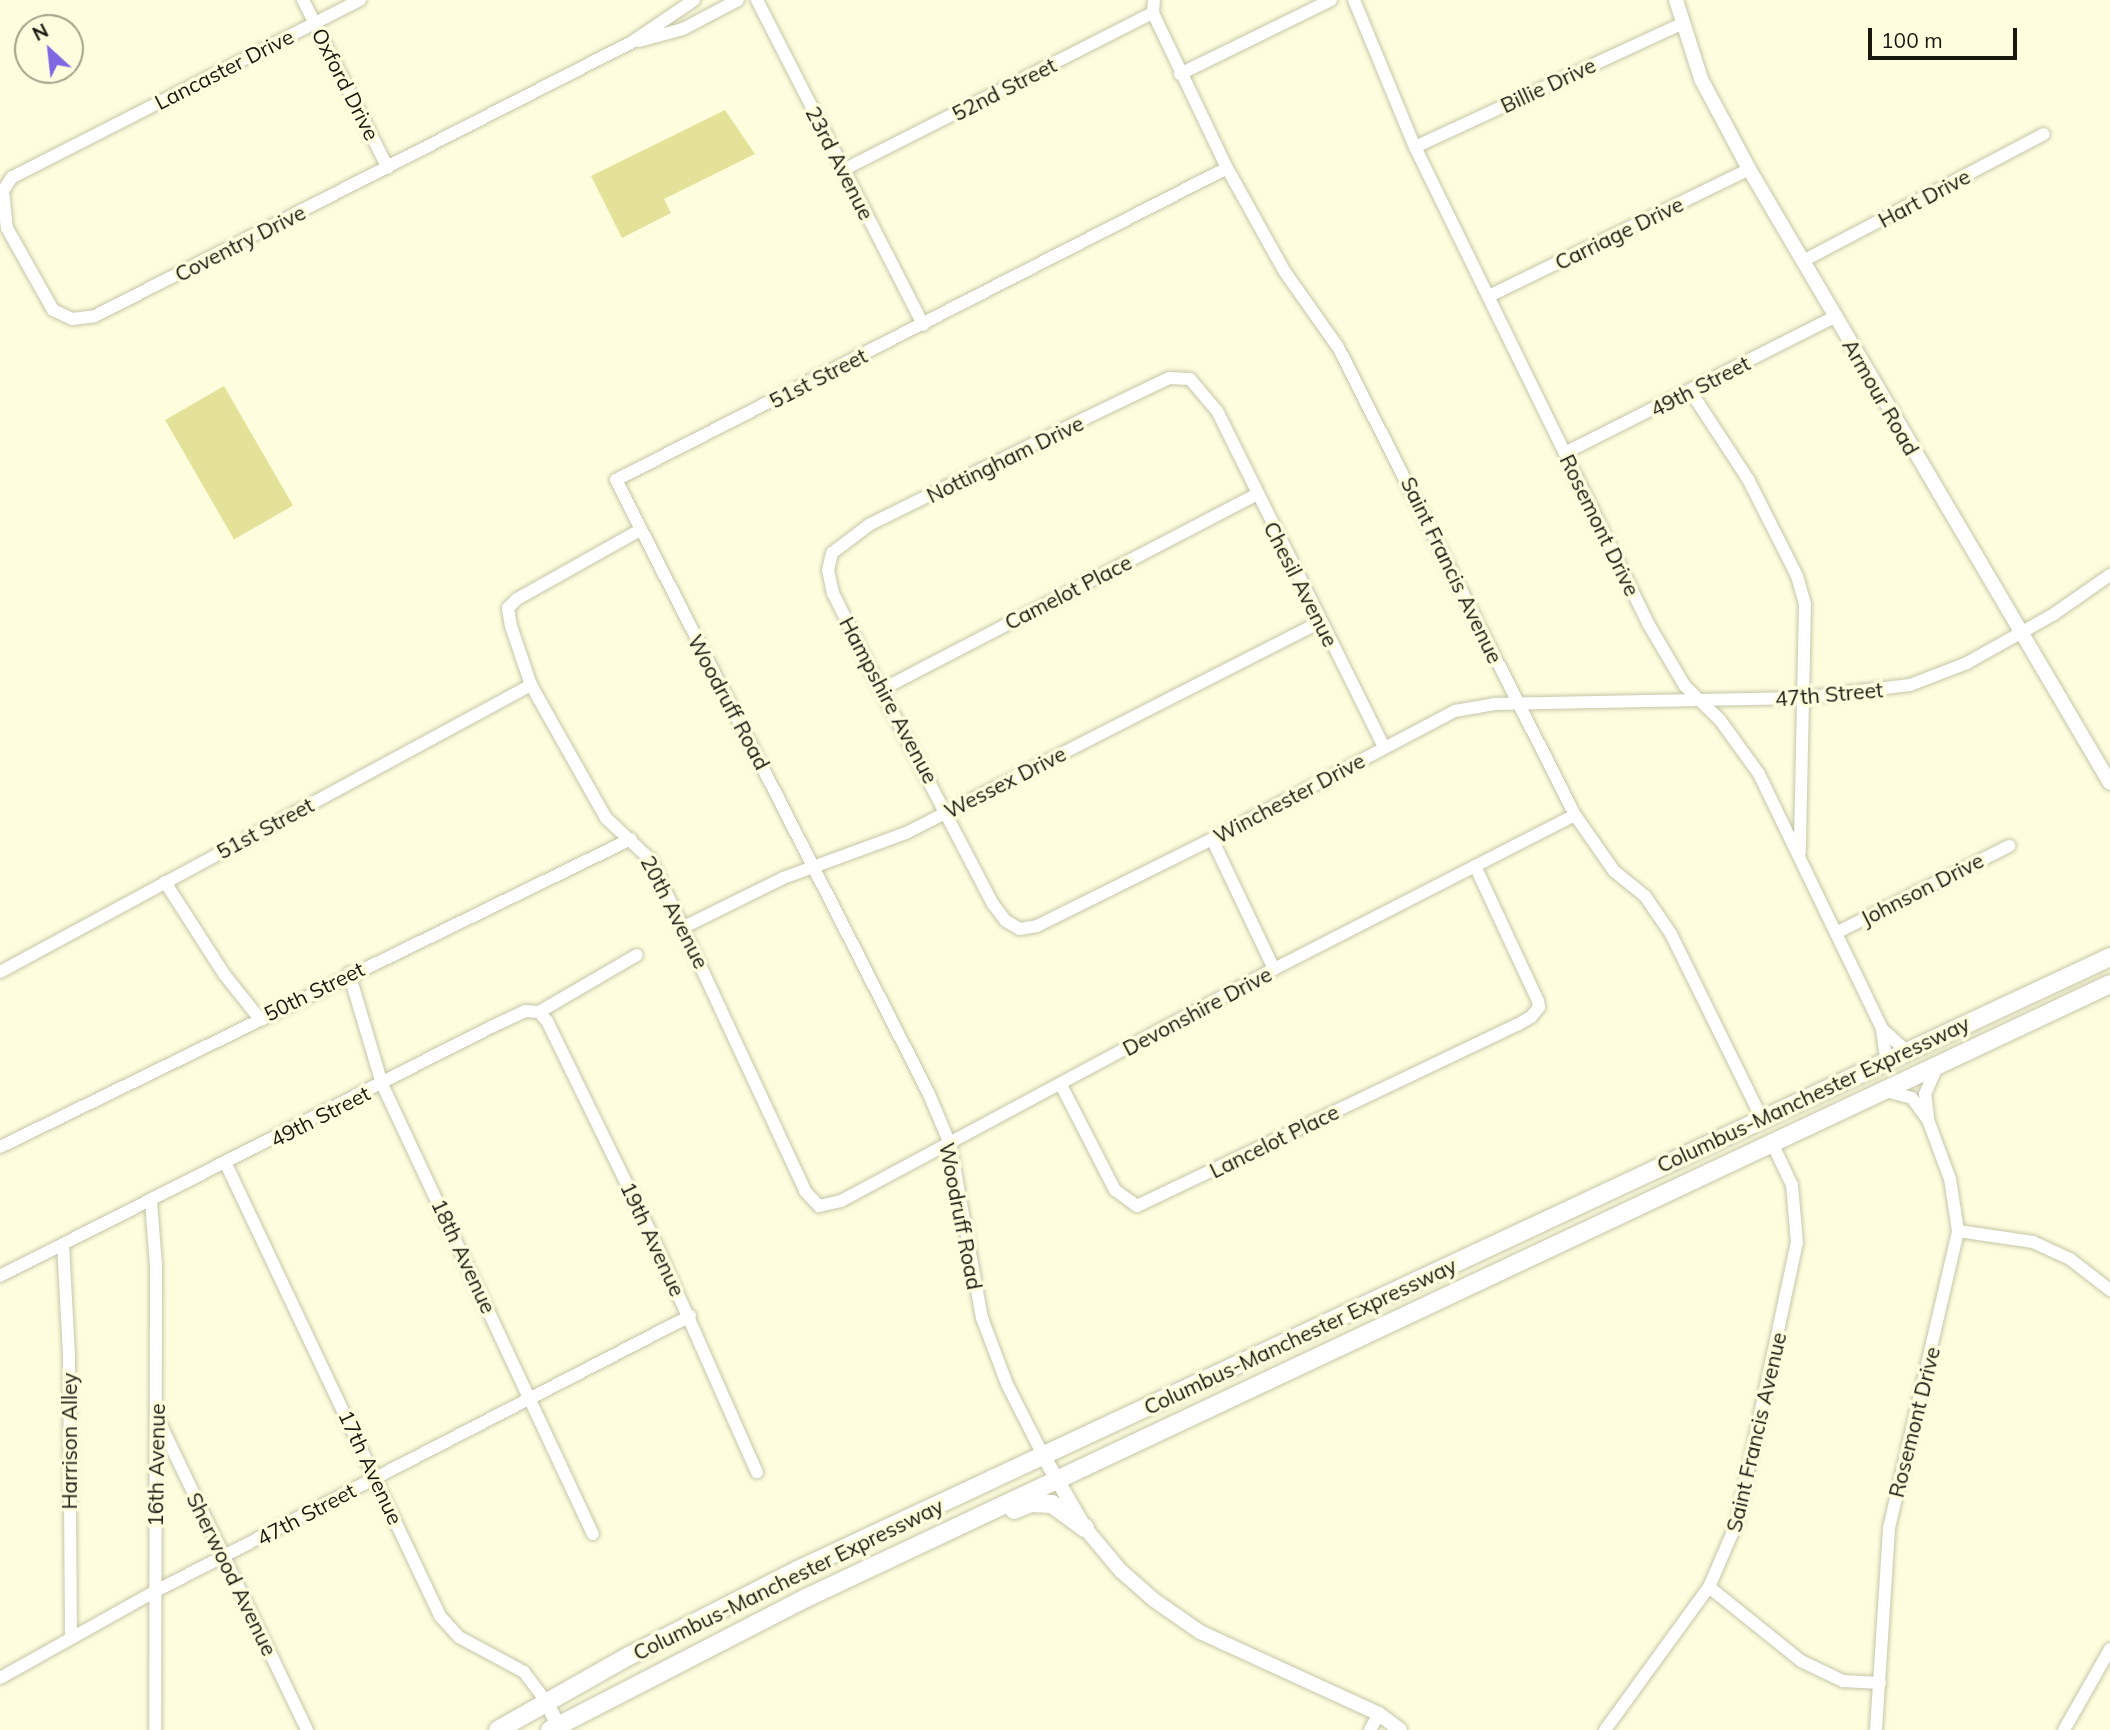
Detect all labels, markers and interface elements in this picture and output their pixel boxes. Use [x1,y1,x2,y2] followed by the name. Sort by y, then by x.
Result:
[14,14,84,84] north arrow
[1872,14,2021,58] scale bar
[29,18,52,46] text: N
[151,23,297,115] street label: Lancaster Drive
[307,24,385,144] street label: Oxford Drive
[1881,27,1943,53] text: 100 m
[948,52,1060,126] street label: 52nd Street
[1496,52,1600,118] street label: Billie Drive
[801,102,879,224] street label: 23rd Avenue
[1874,163,1974,233] street label: Hart Drive
[1551,191,1687,275] street label: Carriage Drive
[171,199,309,287] street label: Coventry Drive
[1838,334,1924,460] street label: Armour Road
[765,343,871,413] street label: 51st Street
[1646,350,1754,422] street label: 49th Street
[922,410,1088,508] street label: Nottingham Drive
[1555,450,1645,600] street label: Rosemont Drive
[1396,473,1508,667] street label: Saint Francis Avenue
[1259,517,1343,651] street label: Chesil Avenue
[1000,549,1136,635] street label: Camelot Place
[834,612,944,788] street label: Hampshire Avenue
[683,630,775,774] street label: Woodruff Road
[1774,677,1884,711] street label: 47th Street
[940,741,1070,823] street label: Wessex Drive
[1209,748,1369,848] street label: Winchester Drive
[212,792,318,864] street label: 51st Street
[1856,847,1988,931] street label: Johnson Drive
[636,851,714,973] street label: 20th Avenue
[260,956,368,1026] street label: 50th Street
[1118,961,1276,1061] street label: Devonshire Drive
[1653,1010,1973,1178] street label: Columbus-Manchester Expressway
[266,1080,374,1152] street label: 49th Street
[1205,1099,1343,1183] street label: Lancelot Place
[934,1140,988,1292] street label: Woodruff Road
[615,1178,691,1300] street label: 19th Avenue
[426,1195,502,1317] street label: 18th Avenue
[1140,1252,1460,1420] street label: Columbus-Manchester Expressway
[1721,1330,1791,1534] street label: Saint Francis Avenue
[1883,1344,1945,1500] street label: Rosemont Drive
[56,1373,82,1509] street label: Harrison Alley
[142,1403,170,1527] street label: 16th Avenue
[333,1406,409,1528] street label: 17th Avenue
[252,1477,360,1551] street label: 47th Street
[182,1488,282,1660] street label: Sherwood Avenue
[629,1493,947,1665] street label: Columbus-Manchester Expressway

